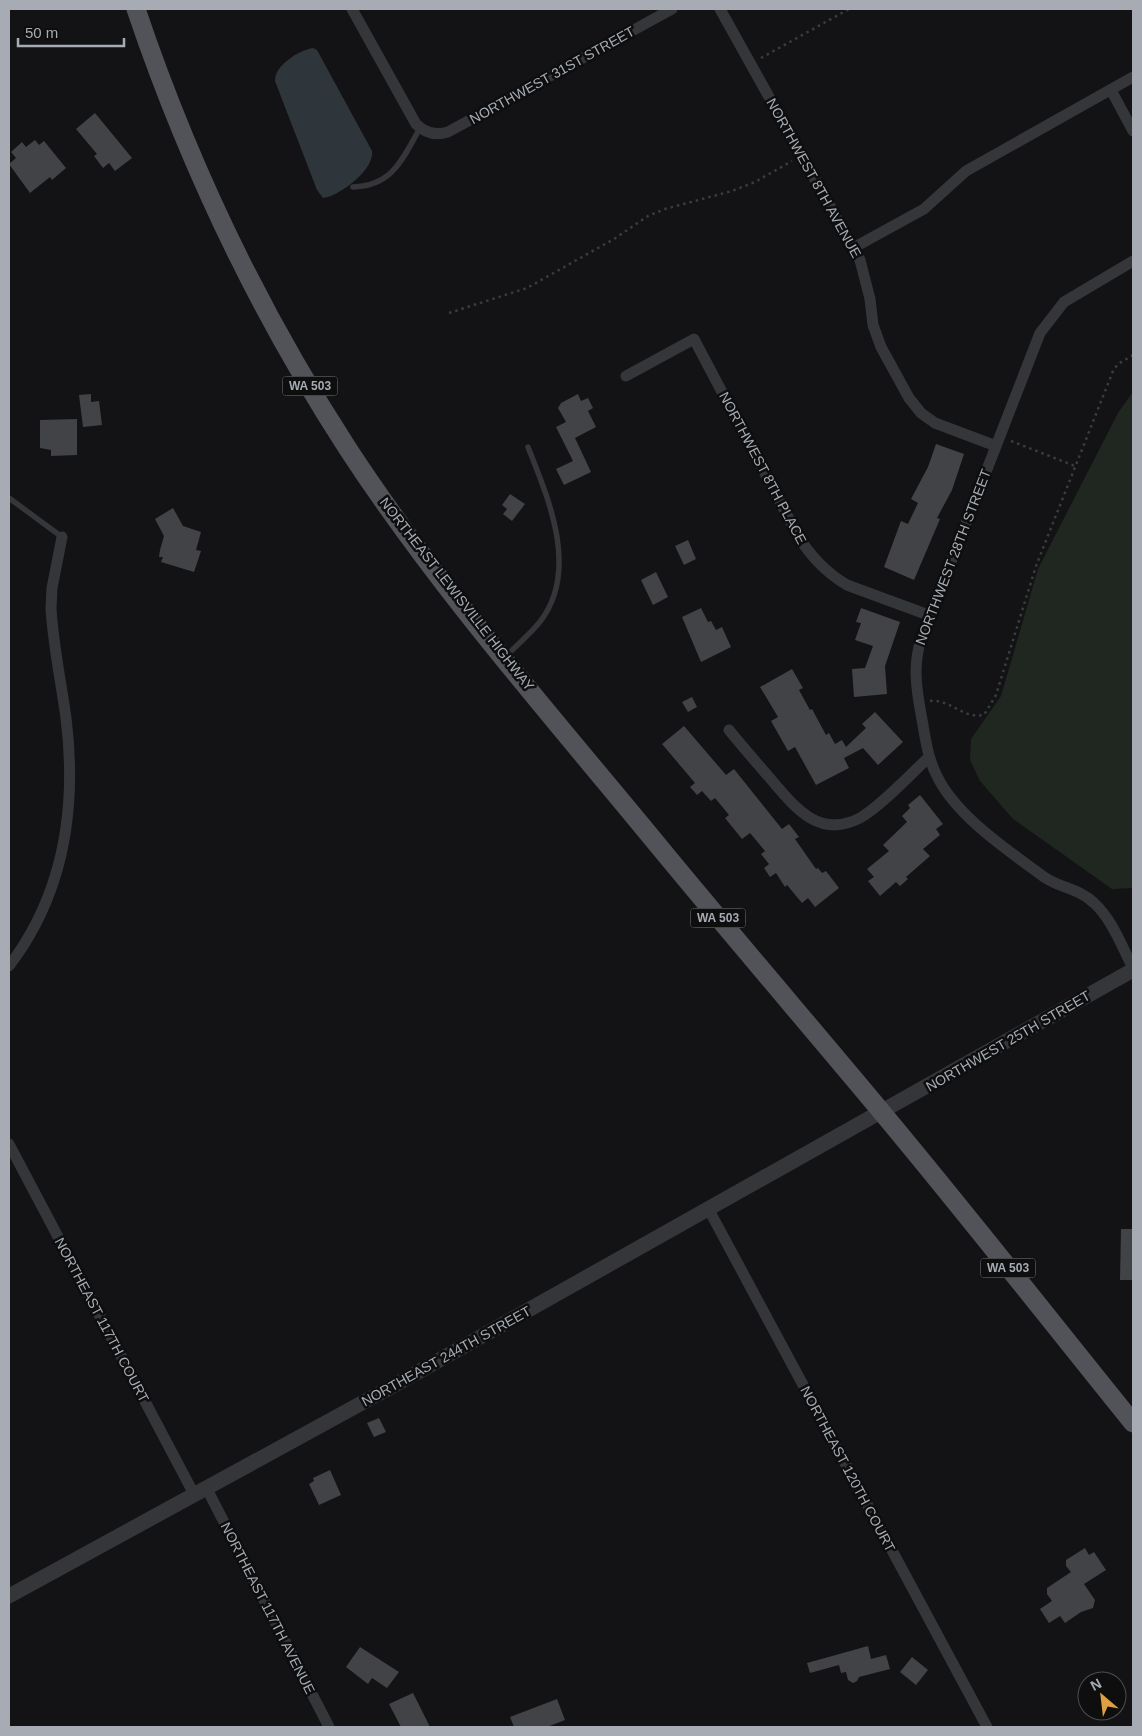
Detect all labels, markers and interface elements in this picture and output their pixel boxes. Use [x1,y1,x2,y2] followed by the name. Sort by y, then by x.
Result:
[18,15,124,47] scale bar
[467,23,638,127] street label: NORTHWEST 31ST STREET
[25,24,58,41] text: 50 m
[763,96,865,260] street label: NORTHWEST 8TH AVENUE
[282,376,338,396] road number: WA 503
[716,389,810,547] street label: NORTHWEST 8TH PLACE
[912,466,994,647] street label: NORTHWEST 28TH STREET
[377,494,538,694] street label: NORTHEAST LEWISVILLE HIGHWAY
[690,908,746,928] road number: WA 503
[923,987,1093,1095] street label: NORTHWEST 25TH STREET
[52,1235,152,1405] street label: NORTHEAST 117TH COURT
[980,1258,1036,1278] road number: WA 503
[359,1303,534,1409] street label: NORTHEAST 244TH STREET
[797,1384,899,1555] street label: NORTHEAST 120TH COURT
[218,1520,318,1696] street label: NORTHEAST 117TH AVENUE
[1077,1671,1127,1721] north arrow
[1088,1675,1104,1694] text: N

